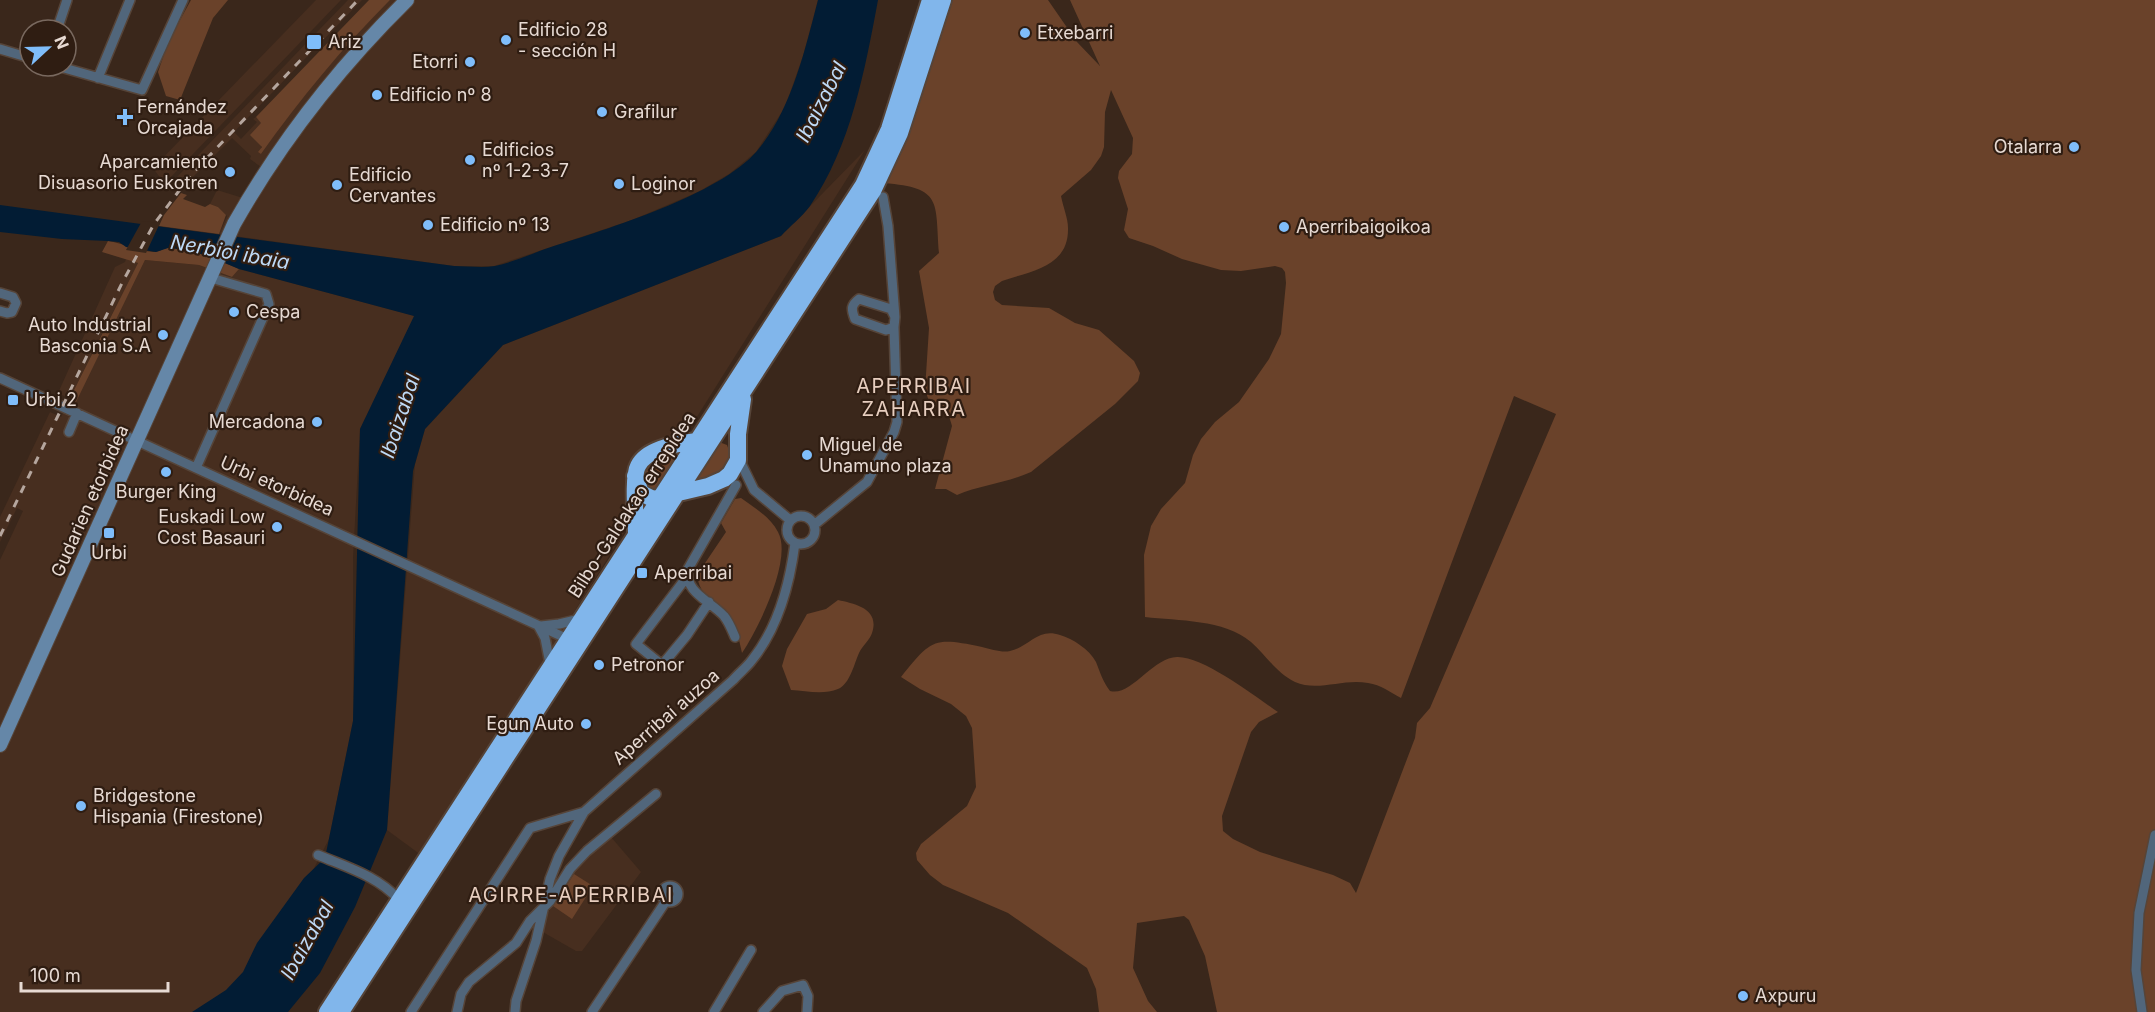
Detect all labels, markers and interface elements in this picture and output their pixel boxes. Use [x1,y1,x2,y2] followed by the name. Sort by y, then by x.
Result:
[18,18,78,78] north arrow
[518,19,616,61] place label: Edificio 28 - sección H
[1037,22,1113,43] place label: Etxebarri
[1018,26,1032,40] marker: Etxebarri
[328,31,362,52] place label: Ariz
[50,33,73,52] text: N
[305,33,323,51] marker: Ariz
[499,33,513,47] marker: Edificio 28 - sección H
[412,51,458,72] place label: Etorri
[463,55,477,69] marker: Etorri
[791,58,852,146] water label: Ibaizabal
[389,84,492,105] place label: Edificio nº 8
[370,88,384,102] marker: Edificio nº 8
[137,96,227,138] place label: Fernández Orcajada
[614,101,677,122] place label: Grafilur
[595,105,609,119] marker: Grafilur
[118,110,132,124] marker: Fernández Orcajada
[1994,136,2062,157] place label: Otalarra
[482,139,569,181] place label: Edificios nº 1-2-3-7
[2067,140,2081,154] marker: Otalarra
[38,151,218,193] place label: Aparcamiento Disuasorio Euskotren
[463,153,477,167] marker: Edificios nº 1-2-3-7
[349,164,436,206] place label: Edificio Cervantes
[223,165,237,179] marker: Aparcamiento Disuasorio Euskotren
[631,173,696,194] place label: Loginor
[612,177,626,191] marker: Loginor
[330,178,344,192] marker: Edificio Cervantes
[440,214,550,235] place label: Edificio nº 13
[1296,216,1431,237] place label: Aperribaigoikoa
[421,218,435,232] marker: Edificio nº 13
[1277,220,1291,234] marker: Aperribaigoikoa
[169,230,291,274] water label: Nerbioi ibaia
[246,301,300,322] place label: Cespa
[227,305,241,319] marker: Cespa
[28,314,151,356] place label: Auto Industrial Basconia S.A
[156,328,170,342] marker: Auto Industrial Basconia S.A
[375,371,425,461] water label: Ibaizabal
[856,374,972,421] district label: APERRIBAI ZAHARRA
[25,389,77,410] place label: Urbi 2
[6,393,20,407] marker: Urbi 2
[564,408,700,602] street label: Bilbo-Galdakao errepidea
[209,411,305,432] place label: Mercadona
[310,415,324,429] marker: Mercadona
[47,422,133,580] street label: Gudarien etorbidea
[819,434,952,476] place label: Miguel de Unamuno plaza
[800,448,814,462] marker: Miguel de Unamuno plaza
[217,451,337,520] street label: Urbi etorbidea
[159,465,173,479] marker: Burger King
[116,481,216,502] place label: Burger King
[157,506,265,548] place label: Euskadi Low Cost Basauri
[270,520,284,534] marker: Euskadi Low Cost Basauri
[102,526,116,540] marker: Urbi
[91,542,127,563] place label: Urbi
[654,562,732,583] place label: Aperribai
[635,566,649,580] marker: Aperribai
[611,654,684,675] place label: Petronor
[592,658,606,672] marker: Petronor
[608,665,723,769] street label: Aperribai auzoa
[486,713,574,734] place label: Egun Auto
[579,717,593,731] marker: Egun Auto
[93,785,264,827] place label: Bridgestone Hispania (Firestone)
[74,799,88,813] marker: Bridgestone Hispania (Firestone)
[468,883,674,907] district label: AGIRRE-APERRIBAI
[275,896,339,984] water label: Ibaizabal
[21,955,168,993] scale bar
[30,965,81,986] text: 100 m
[1755,985,1816,1006] place label: Axpuru
[1736,989,1750,1003] marker: Axpuru

